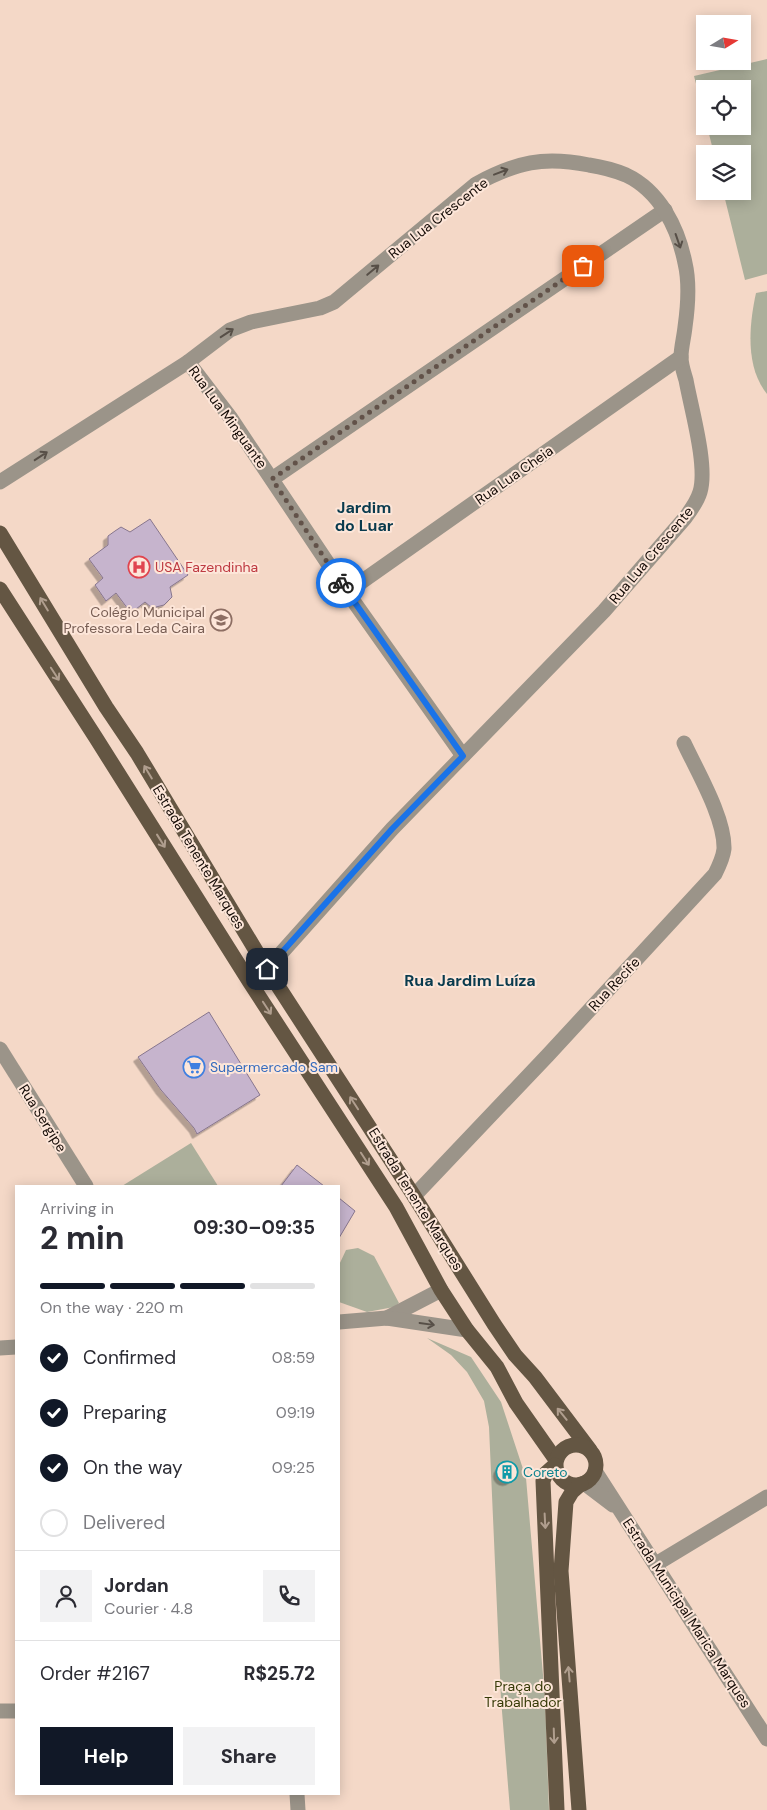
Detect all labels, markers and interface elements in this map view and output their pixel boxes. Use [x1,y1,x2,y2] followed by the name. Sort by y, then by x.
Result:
[696,15,751,70] north arrow
[696,15,751,200] map controls
[696,80,751,135] button: locate
[696,145,751,200] button: layers
[493,167,508,176] one-way arrow
[385,173,491,263] street label: Rua Lua Crescente
[674,233,684,249] one-way arrow
[562,245,604,287] pin
[569,252,597,280] icon: bag
[366,265,379,276] one-way arrow
[220,328,234,338] one-way arrow
[185,362,271,472] street label: Rua Lua Minguante
[471,441,557,509] street label: Rua Lua Cheia
[33,451,47,461] one-way arrow
[335,497,394,536] district label: Jardim do Luar
[605,503,697,607] street label: Rua Lua Crescente
[127,555,151,579] hospital icon: USA Fazendinha
[155,558,258,576] place label: USA Fazendinha
[316,558,366,608] courier
[327,569,355,597] icon: bike
[38,598,48,612] one-way arrow
[63,603,205,637] place label: Colégio Municipal Professora Leda Caira
[209,608,233,632] school or university icon: Colégio Municipal Professora Leda Caira
[50,667,60,681] one-way arrow
[142,766,152,780] one-way arrow
[149,782,249,932] street label: Estrada Tenente Marques
[156,833,166,847] one-way arrow
[246,948,288,990] pin
[584,953,644,1015] street label: Rua Recife
[253,955,281,983] icon: home
[404,970,536,991] district label: Rua Jardim Luíza
[262,1000,272,1014] one-way arrow
[182,1055,206,1079] supermarket icon: Supermercado Sam
[210,1058,338,1076] place label: Supermercado Sam
[15,1081,71,1155] street label: Rua Sergipe
[349,1096,360,1110] one-way arrow
[365,1124,467,1274] street label: Estrada Tenente Marques
[360,1151,370,1165] one-way arrow
[40,1198,114,1219] text: Arriving in
[193,1215,315,1240] text: 09:30–09:35
[40,1217,125,1259] text: 2 min
[40,1297,183,1318] text: On the way · 220 m
[419,1319,435,1329] one-way arrow
[40,1344,68,1372] icon: check
[83,1345,176,1370] text: Confirmed
[272,1347,315,1368] text: 08:59
[40,1399,68,1427] icon: check
[83,1400,167,1425] text: Preparing
[276,1402,315,1423] text: 09:19
[557,1408,568,1421] one-way arrow
[40,1454,68,1482] icon: check
[83,1455,183,1480] text: On the way
[272,1457,315,1478] text: 09:25
[495,1460,519,1484] building icon: Coreto
[523,1463,568,1481] place label: Coreto
[83,1510,165,1535] text: Delivered
[540,1513,549,1529] one-way arrow
[619,1515,755,1711] street label: Estrada Municipal Marica Marques
[40,1570,92,1622] button: person
[263,1570,315,1622] button: phone
[104,1573,169,1598] text: Jordan
[104,1598,193,1619] text: Courier · 4.8
[40,1661,150,1686] text: Order #2167
[244,1661,315,1686] text: R$25.72
[564,1666,574,1682] one-way arrow
[484,1677,562,1711] park label: Praça do Trabalhador
[40,1727,173,1785] button: Help
[183,1727,315,1785] button: Share
[549,1728,559,1744] one-way arrow

